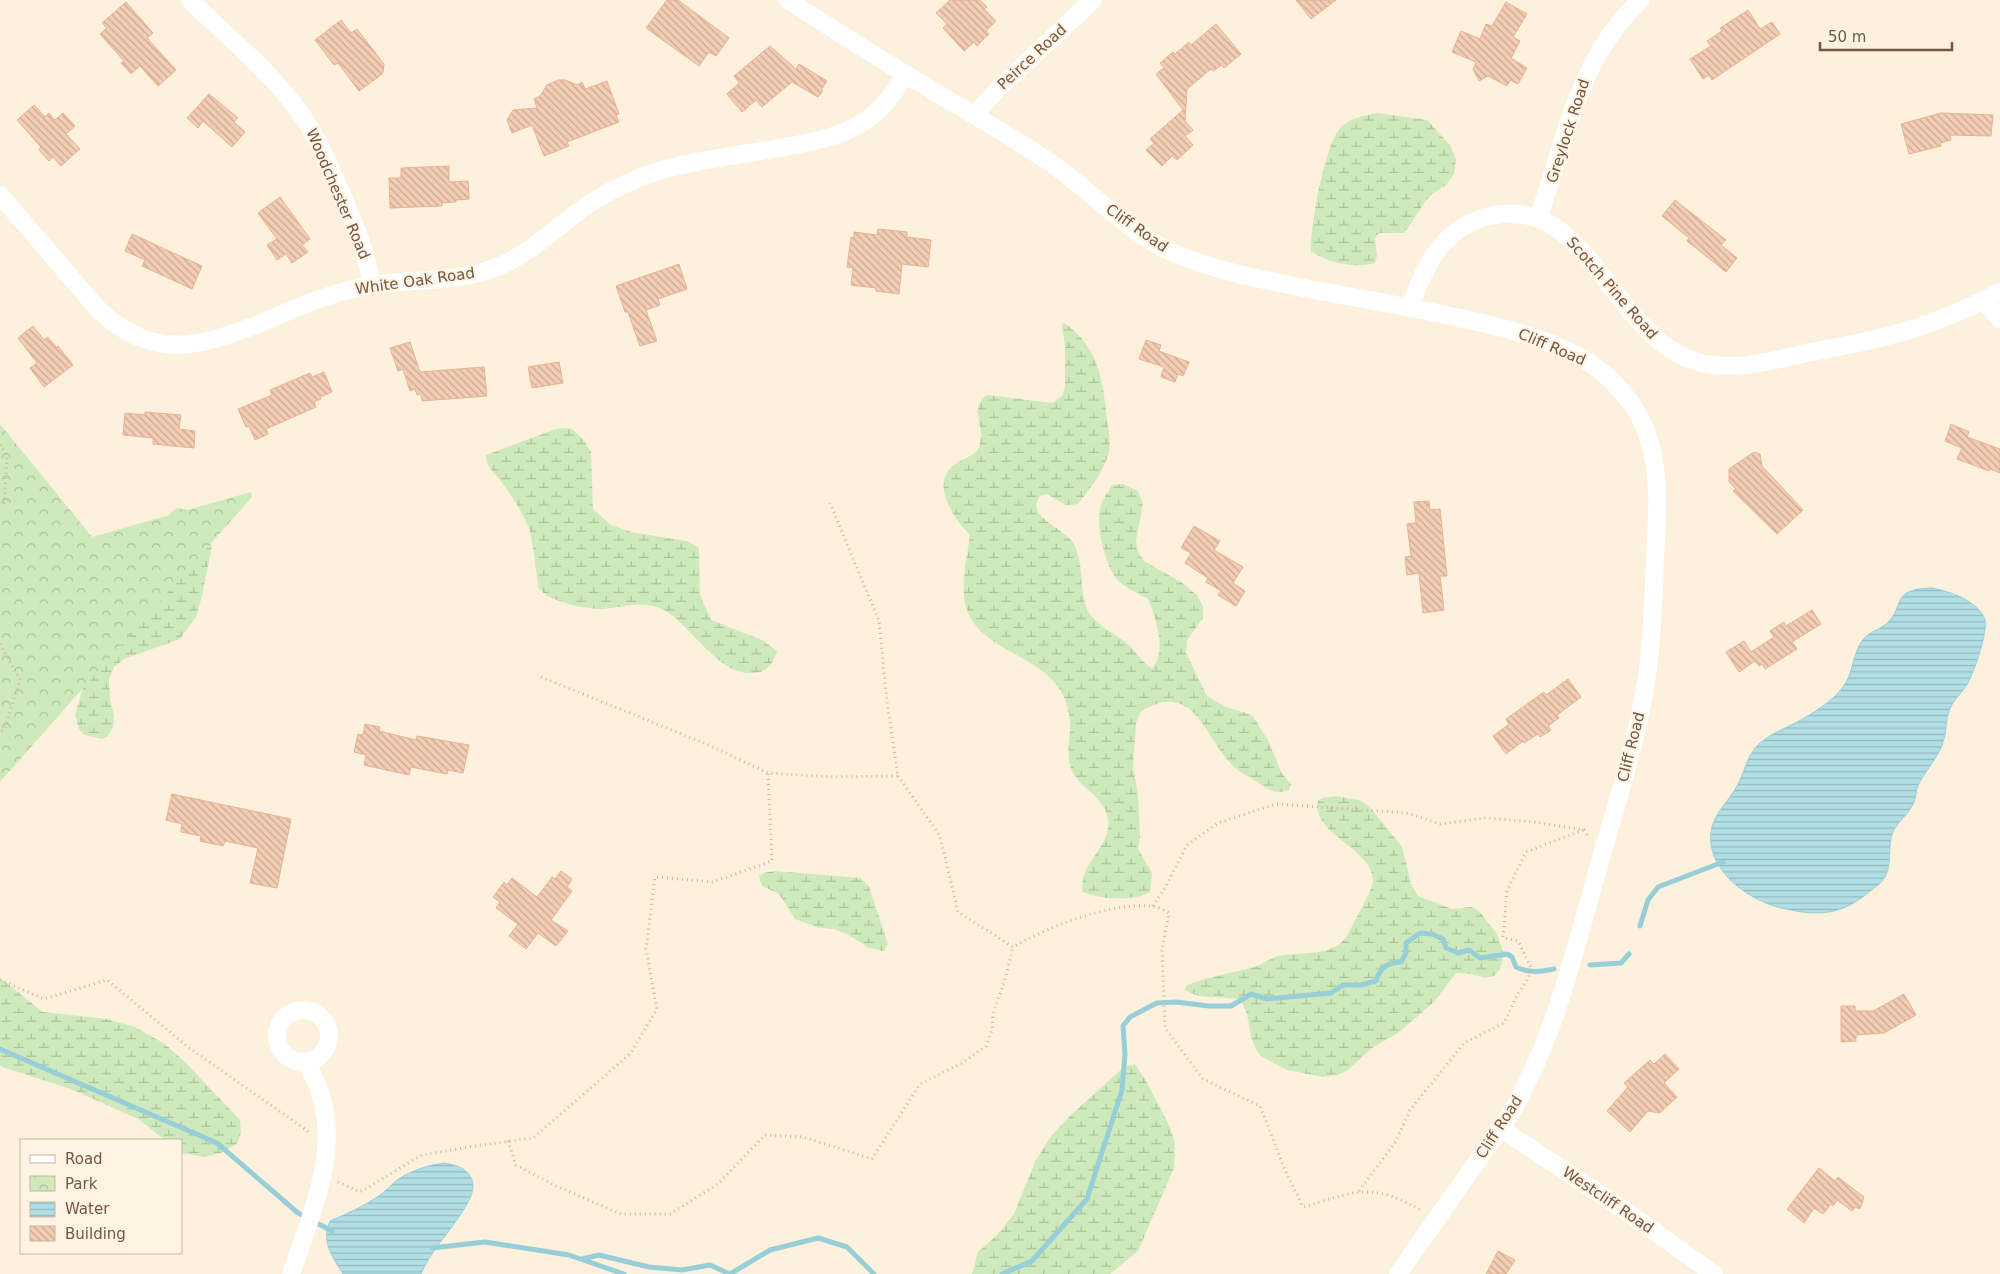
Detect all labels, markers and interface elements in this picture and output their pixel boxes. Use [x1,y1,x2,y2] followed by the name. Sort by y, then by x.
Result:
[1820,20,1952,52] scale bar
[994,21,1070,93] street label: Peirce Road
[1828,28,1866,46] text: 50 m
[1543,77,1593,185] street label: Greylock Road
[302,126,374,262] street label: Woodchester Road
[1103,200,1171,256] street label: Cliff Road
[1563,233,1661,343] street label: Scotch Pine Road
[354,264,476,298] street label: White Oak Road
[1516,325,1588,369] street label: Cliff Road
[1614,710,1648,784] street label: Cliff Road
[1472,1092,1526,1162] street label: Cliff Road
[20,1139,182,1254] legend
[65,1150,103,1168] text: Road
[1559,1163,1657,1237] street label: Westcliff Road
[65,1175,98,1193] text: Park
[65,1200,110,1218] text: Water
[65,1225,126,1243] text: Building

